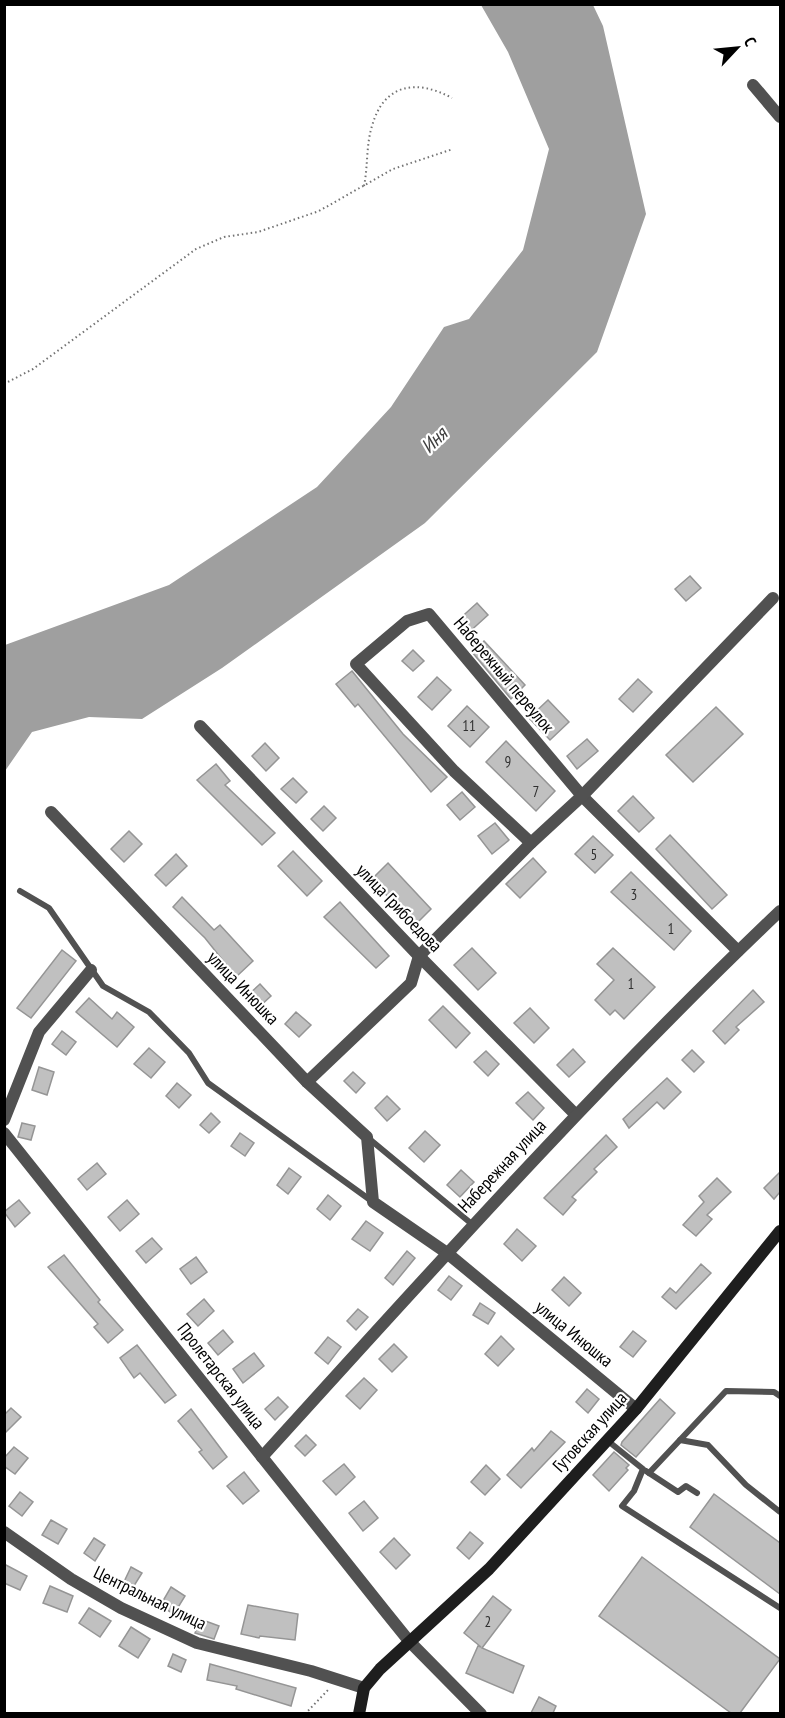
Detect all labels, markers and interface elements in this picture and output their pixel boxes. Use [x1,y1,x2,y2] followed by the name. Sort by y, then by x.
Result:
[707,18,767,78] north arrow
[740,34,761,50] text: С
[415,420,454,459] water label: Иня
[449,612,560,738] street label: Набережный переулок
[462,716,476,735] house number: 11
[505,752,511,771] house number: 9
[533,782,539,801] house number: 7
[591,845,597,864] house number: 5
[351,859,447,957] street label: улица Грибоедова
[631,885,637,904] house number: 3
[668,919,674,938] house number: 1
[203,946,284,1029] street label: улица Инюшка
[628,974,634,993] house number: 1
[452,1114,551,1217] street label: Набережная улица
[531,1295,618,1372] street label: улица Инюшка
[173,1318,270,1434] street label: Пролетарская улица
[547,1387,632,1477] street label: Гутовская улица
[90,1560,210,1635] street label: Центральная улица
[485,1612,491,1631] house number: 2

